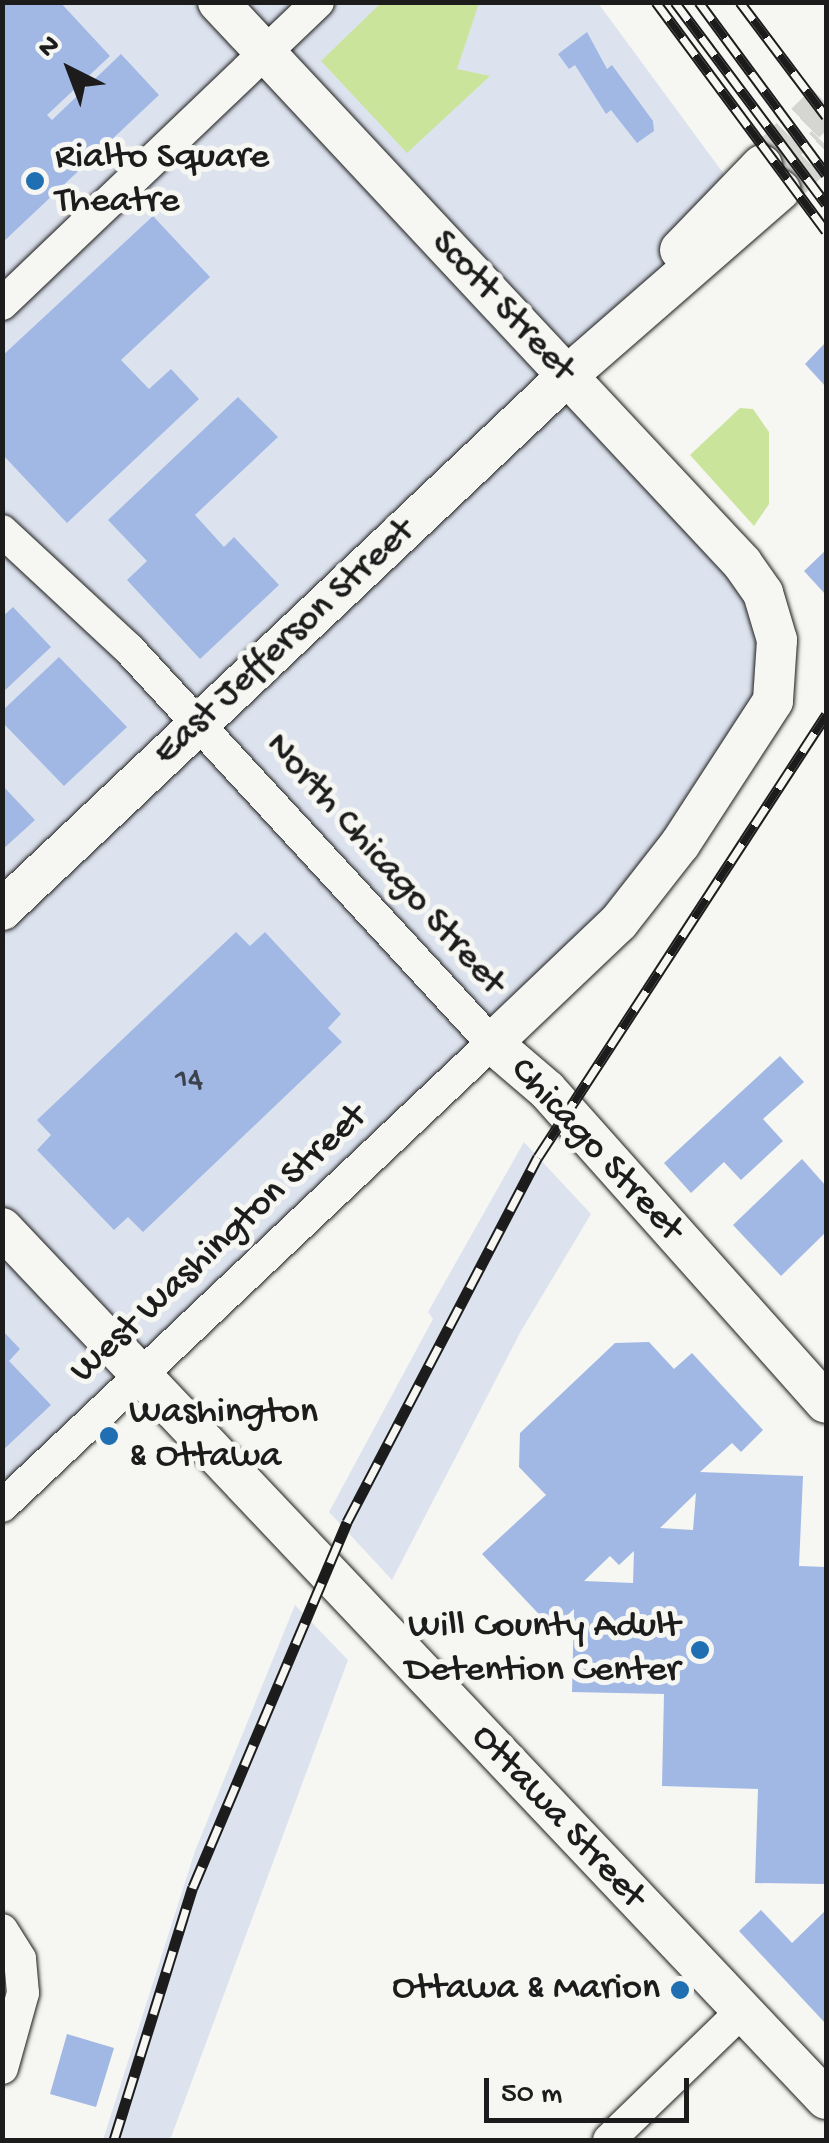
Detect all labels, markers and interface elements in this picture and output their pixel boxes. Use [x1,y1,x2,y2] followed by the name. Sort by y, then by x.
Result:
[20,20,120,120] north arrow
[32,29,67,66] text: N
[55,136,269,225] place label: Rialto Square Theatre
[24,170,46,192] marker: Rialto Square Theatre
[420,221,584,393] street label: Scott Street
[145,510,425,776] street label: East Jefferson Street
[254,724,514,1006] street label: North Chicago Street
[498,1050,692,1252] street label: Chicago Street
[175,1062,203,1100] house number: 14
[62,1095,378,1395] street label: West Washington Street
[129,1391,318,1480] place label: Washington & Ottawa
[98,1425,120,1447] marker: Washington & Ottawa
[405,1605,680,1695] place label: Will County Adult Detention Center
[689,1639,711,1661] marker: Will County Adult Detention Center
[460,1716,654,1920] street label: Ottawa Street
[392,1967,660,2013] place label: Ottawa & Marion
[669,1979,691,2001] marker: Ottawa & Marion
[489,2058,694,2120] scale bar
[501,2078,562,2113] text: 50 m

